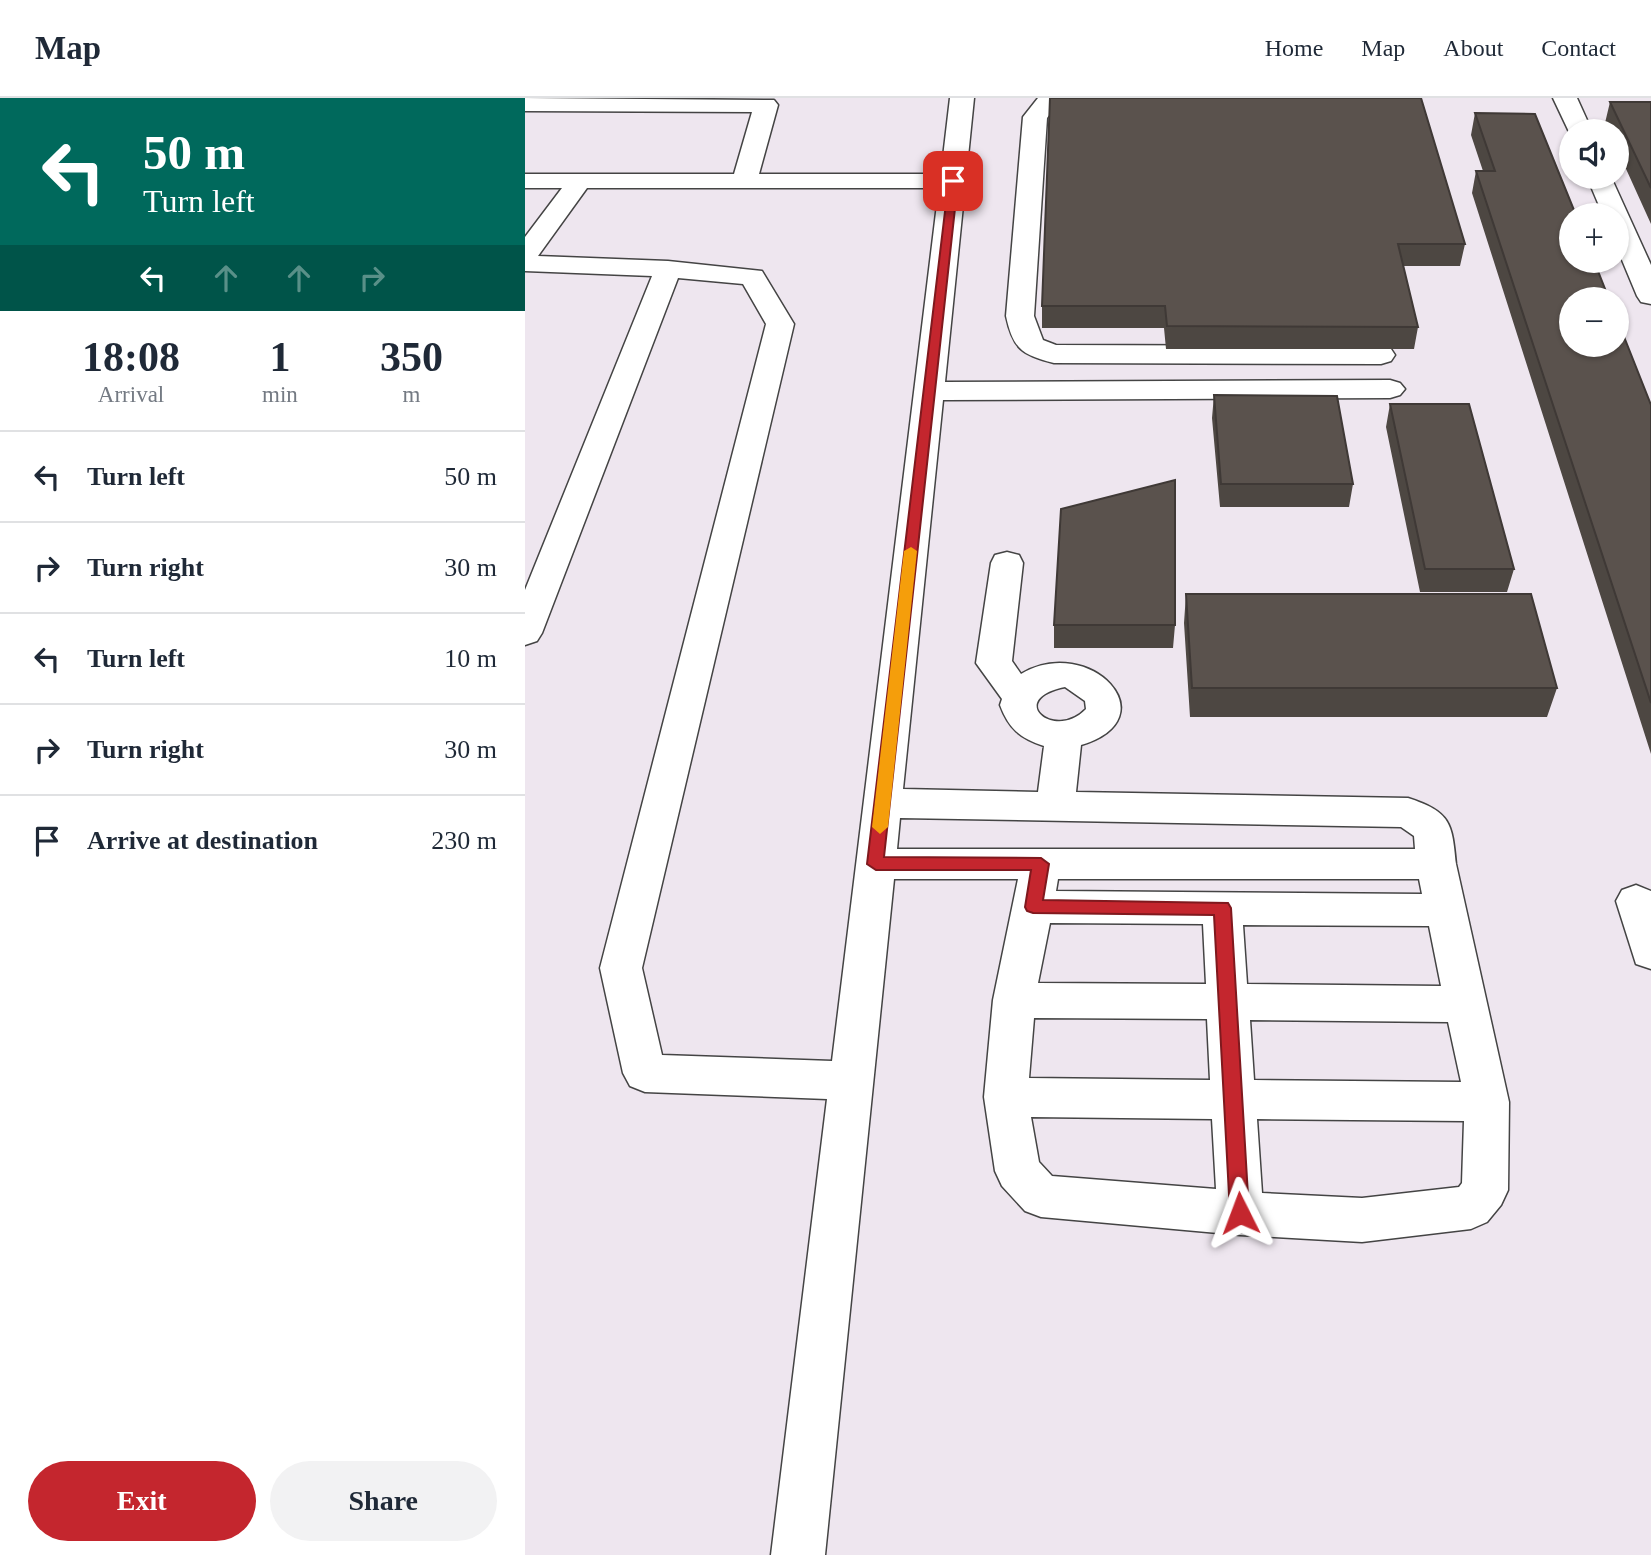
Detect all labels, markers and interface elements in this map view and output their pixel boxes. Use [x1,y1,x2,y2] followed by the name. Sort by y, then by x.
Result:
[35,30,101,66] text: Map
[1265,35,1323,61] text: Home
[1361,35,1405,61] text: Map
[1443,35,1503,61] text: About
[1541,35,1616,61] text: Contact
[1559,119,1629,357] map controls
[1559,119,1629,189] button: sound
[143,125,245,180] text: 50 m
[28,126,119,217] icon: left
[923,151,983,211] pin
[934,162,972,200] icon: arrive
[143,183,255,219] text: Turn left
[1559,203,1629,273] button: +
[134,259,172,297] icon: left
[207,259,245,297] icon: ahead
[280,259,318,297] icon: ahead
[353,259,391,297] icon: right
[1559,287,1629,357] button: −
[82,334,180,380] text: 18:08
[269,334,290,380] text: 1
[380,334,443,380] text: 350
[98,382,164,407] text: Arrival
[262,382,298,407] text: min
[402,382,420,407] text: m
[28,458,66,496] icon: left
[87,462,185,491] text: Turn left
[444,462,497,491] text: 50 m
[28,549,66,587] icon: right
[87,553,204,582] text: Turn right
[444,553,497,582] text: 30 m
[28,640,66,678] icon: left
[87,644,185,673] text: Turn left
[444,644,497,673] text: 10 m
[28,731,66,769] icon: right
[87,735,204,764] text: Turn right
[444,735,497,764] text: 30 m
[28,822,66,860] icon: arrive
[87,826,318,855] text: Arrive at destination
[431,826,497,855] text: 230 m
[1203,1176,1277,1250] position arrow
[28,1461,256,1541] button: Exit
[270,1461,497,1541] button: Share

